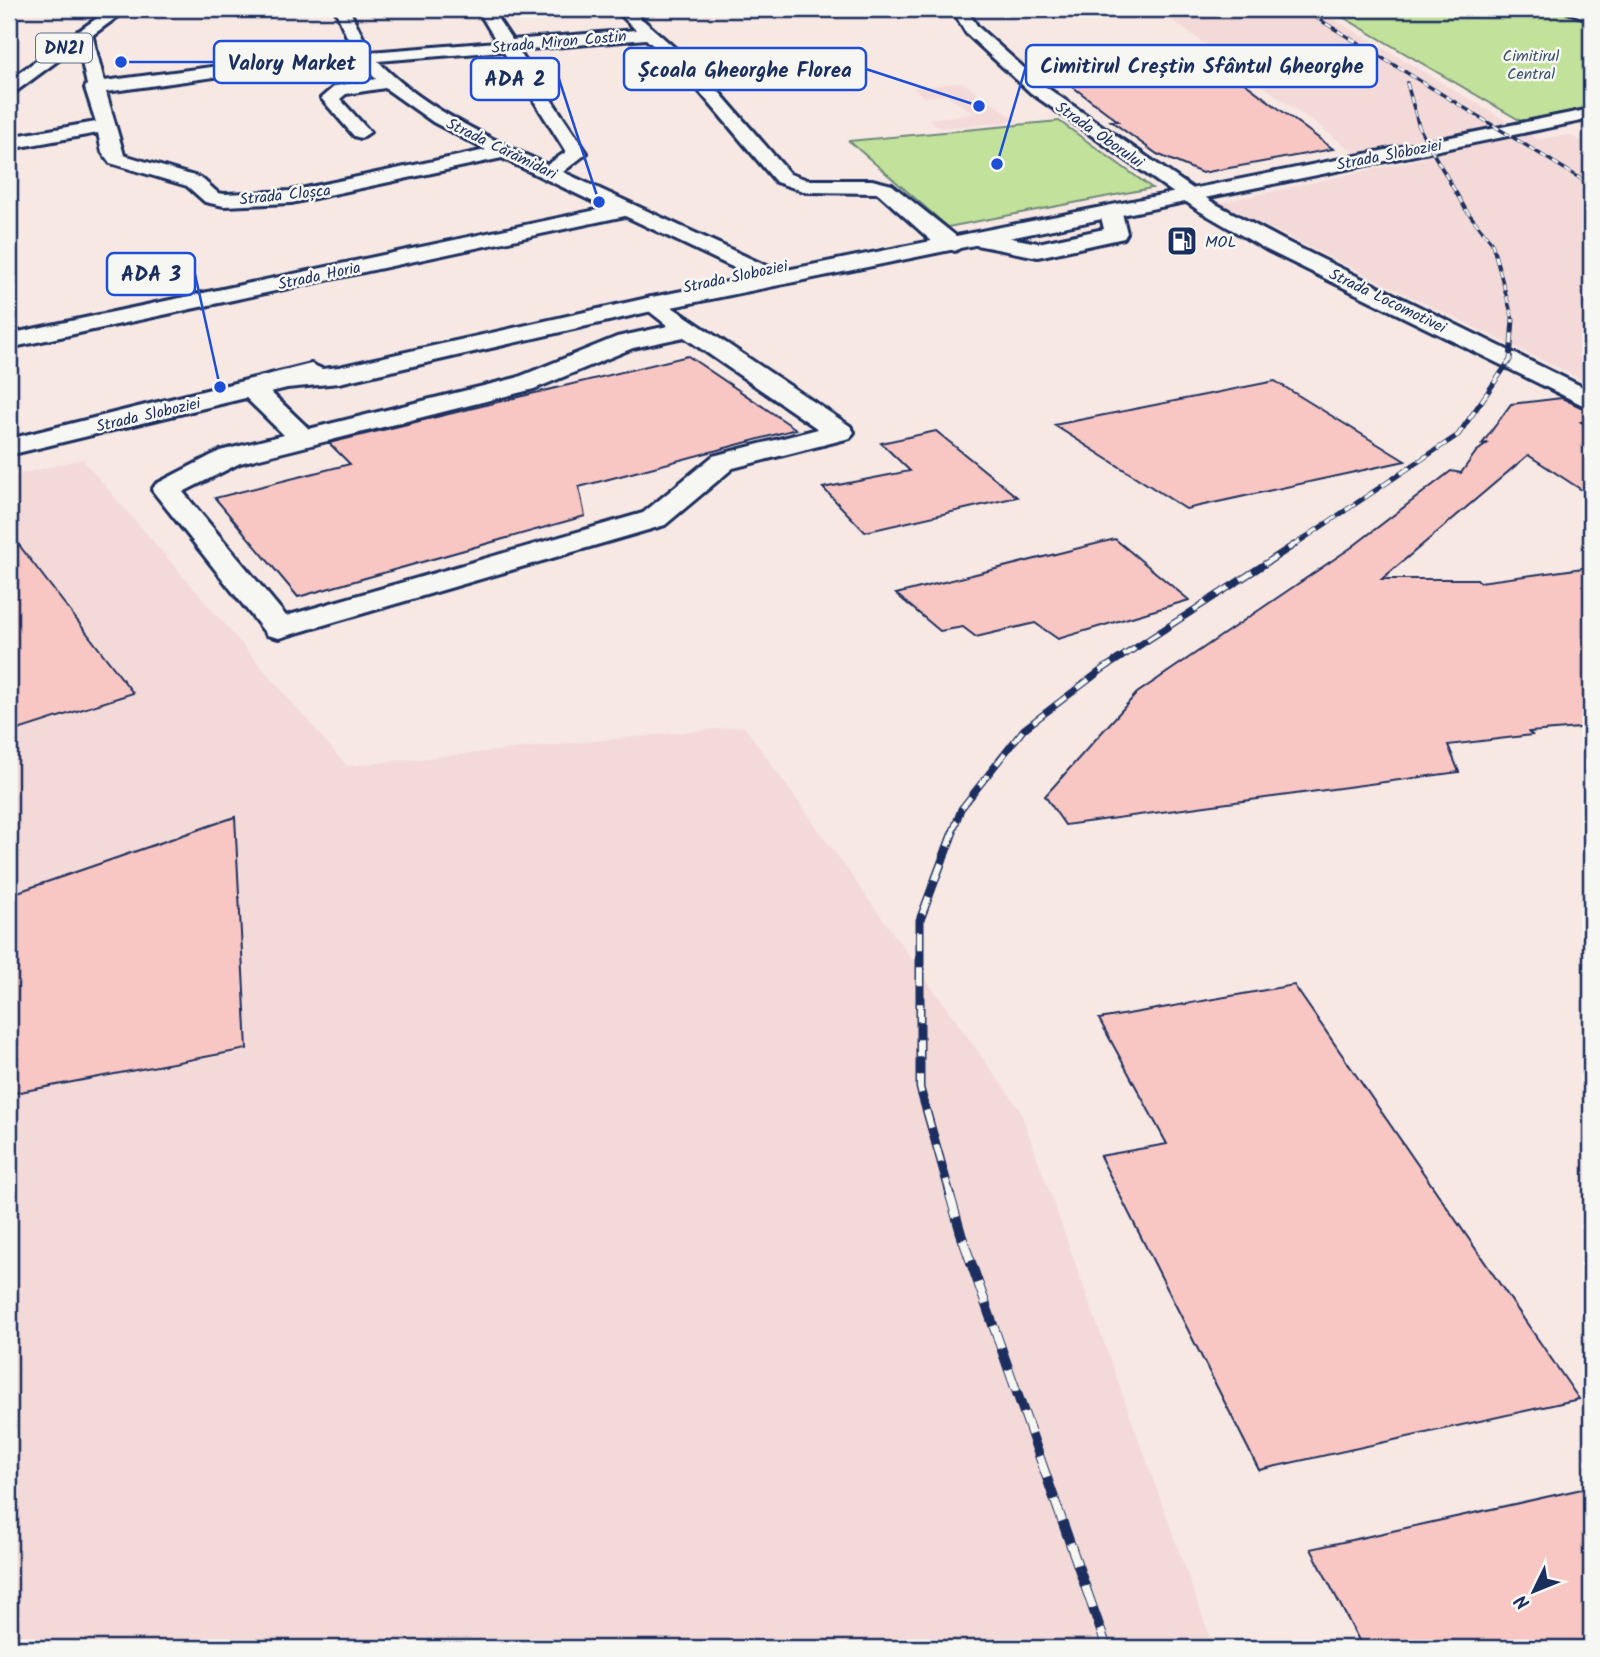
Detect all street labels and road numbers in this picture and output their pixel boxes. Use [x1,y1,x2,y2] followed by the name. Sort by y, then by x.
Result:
[491,24,628,61] street label: Strada Miron Costin
[36,33,92,62] road number: DN21
[1050,95,1150,176] street label: Strada Oborului
[442,112,562,188] street label: Strada Cărămidari
[1335,133,1445,178] street label: Strada Sloboziei
[238,178,332,213] street label: Strada Cloșca
[681,254,791,301] street label: Strada Sloboziei
[276,256,363,297] street label: Strada Horia
[1325,262,1451,341] street label: Strada Locomotivei
[94,391,204,440] street label: Strada Sloboziei

